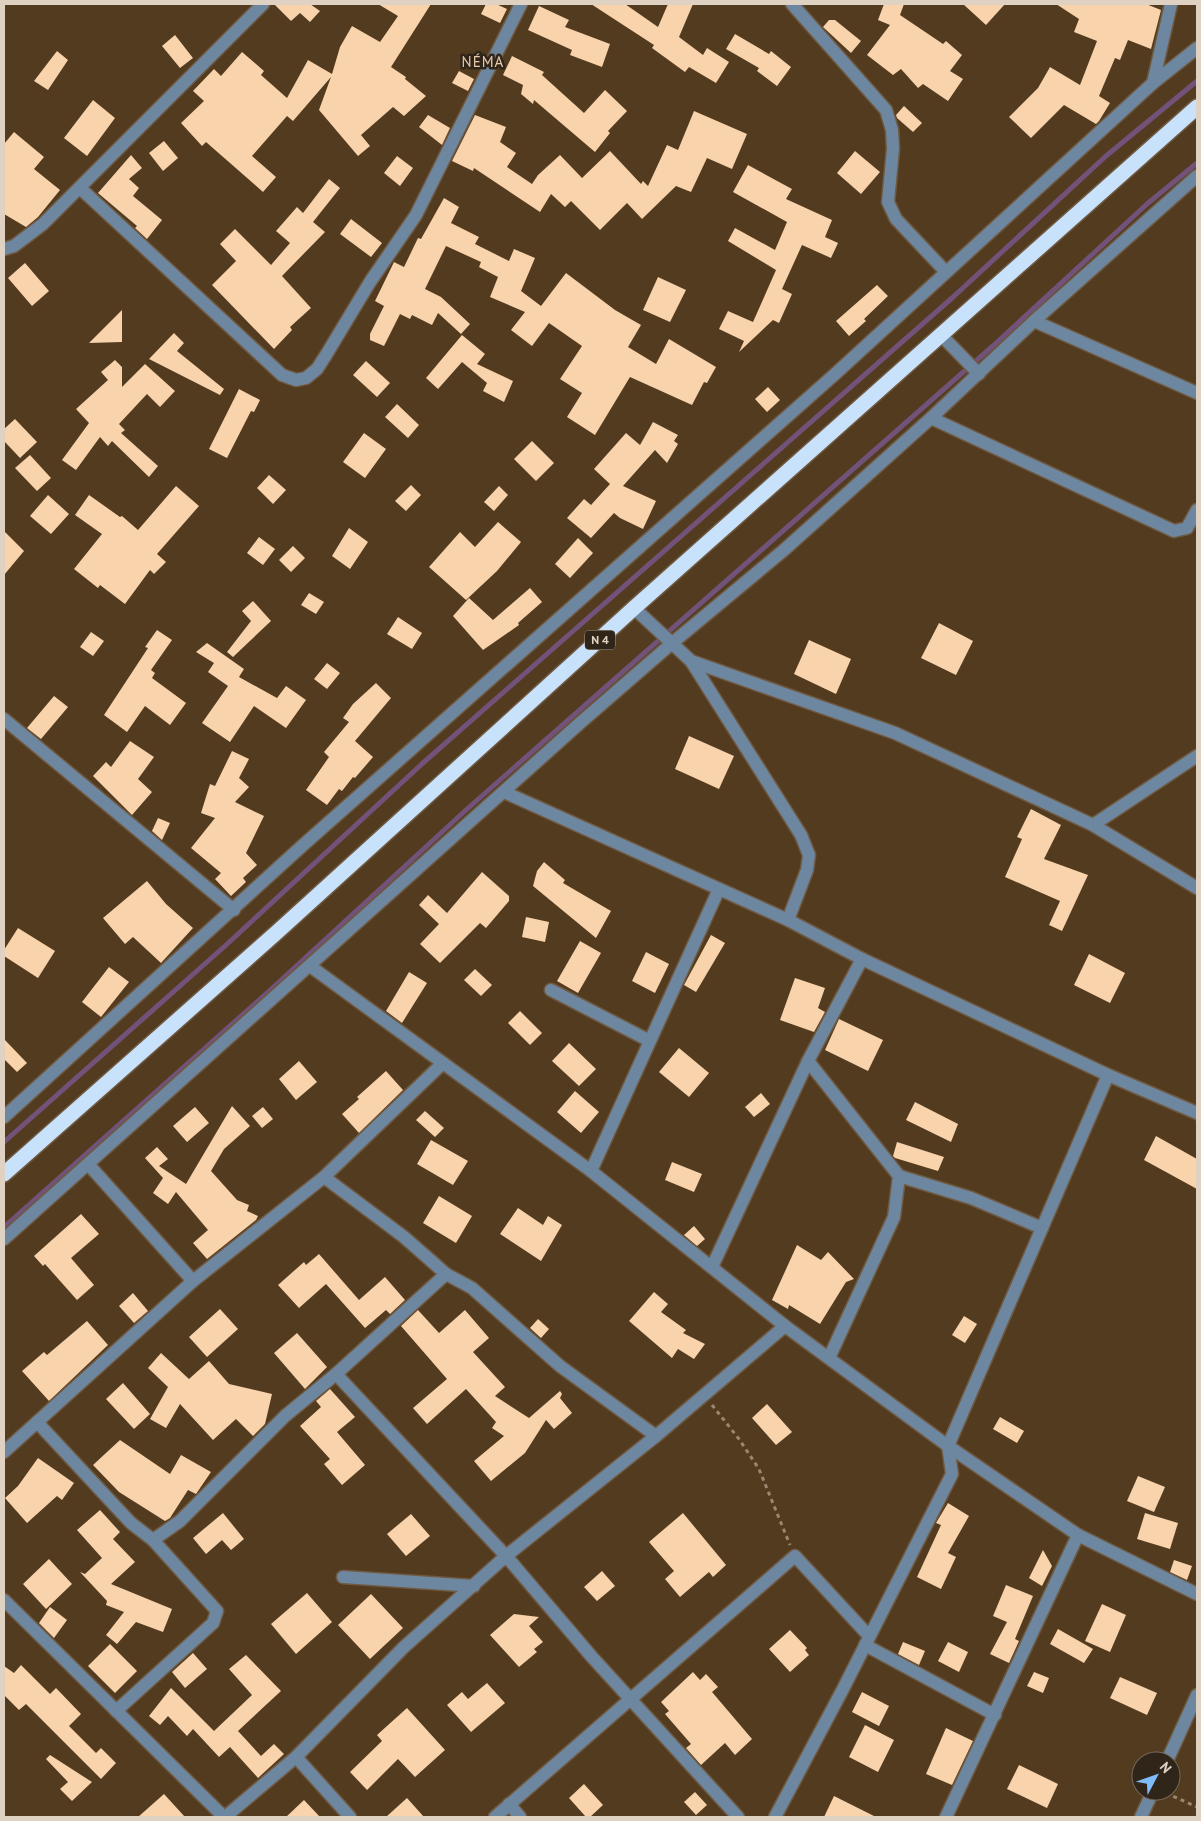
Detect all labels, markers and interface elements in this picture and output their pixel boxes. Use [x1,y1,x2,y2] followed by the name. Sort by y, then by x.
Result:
[462,52,504,71] district label: NÉMA
[585,630,615,650] road number: N 4
[1131,1751,1181,1801] north arrow
[1156,1758,1176,1777] text: N

